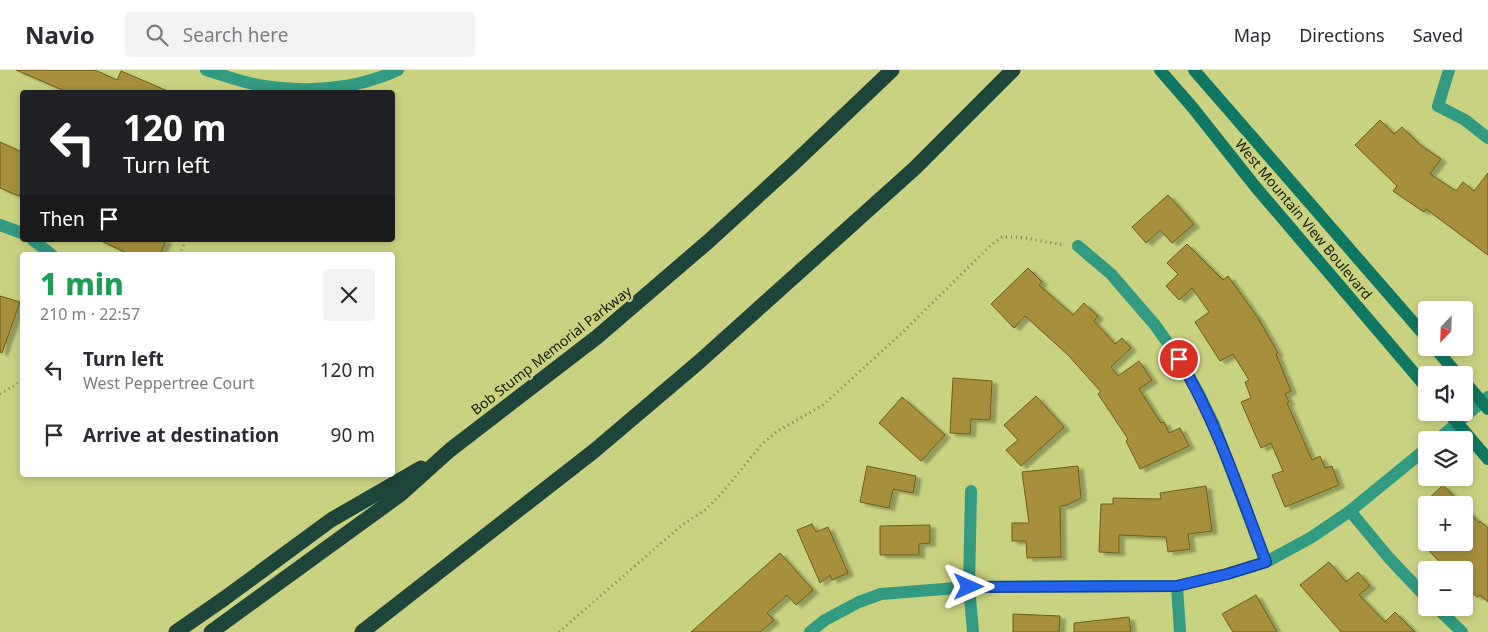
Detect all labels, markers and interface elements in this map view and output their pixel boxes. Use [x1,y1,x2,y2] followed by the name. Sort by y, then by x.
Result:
[125,12,475,57] search box
[25,18,95,51] text: Navio
[143,21,171,49] icon: search
[183,22,289,48] text: Search here
[1234,23,1271,47] text: Map
[1299,23,1385,47] text: Directions
[1413,23,1463,47] text: Saved
[123,104,226,151] text: 120 m
[40,110,105,175] icon: left
[1231,135,1377,303] street label: West Mountain View Boulevard
[123,149,210,179] text: Turn left
[95,205,123,233] icon: arrive
[40,206,85,232] text: Then
[40,263,124,304] text: 1 min
[323,269,375,321] button: close
[467,281,636,419] street label: Bob Stump Memorial Parkway
[1418,301,1472,356] north arrow
[1418,301,1473,616] map controls
[40,303,140,325] text: 210 m · 22:57
[1158,338,1200,380] pin
[1165,345,1193,373] icon: arrive
[83,346,164,372] text: Turn left
[40,356,68,384] icon: left
[320,357,375,383] text: 120 m
[1418,366,1473,421] button: sound
[83,372,255,394] text: West Peppertree Court
[40,421,68,449] icon: arrive
[83,422,279,448] text: Arrive at destination
[331,422,375,448] text: 90 m
[1418,431,1473,486] button: layers
[1418,496,1473,551] button: +
[942,560,994,612] position arrow
[1418,561,1473,616] button: −

